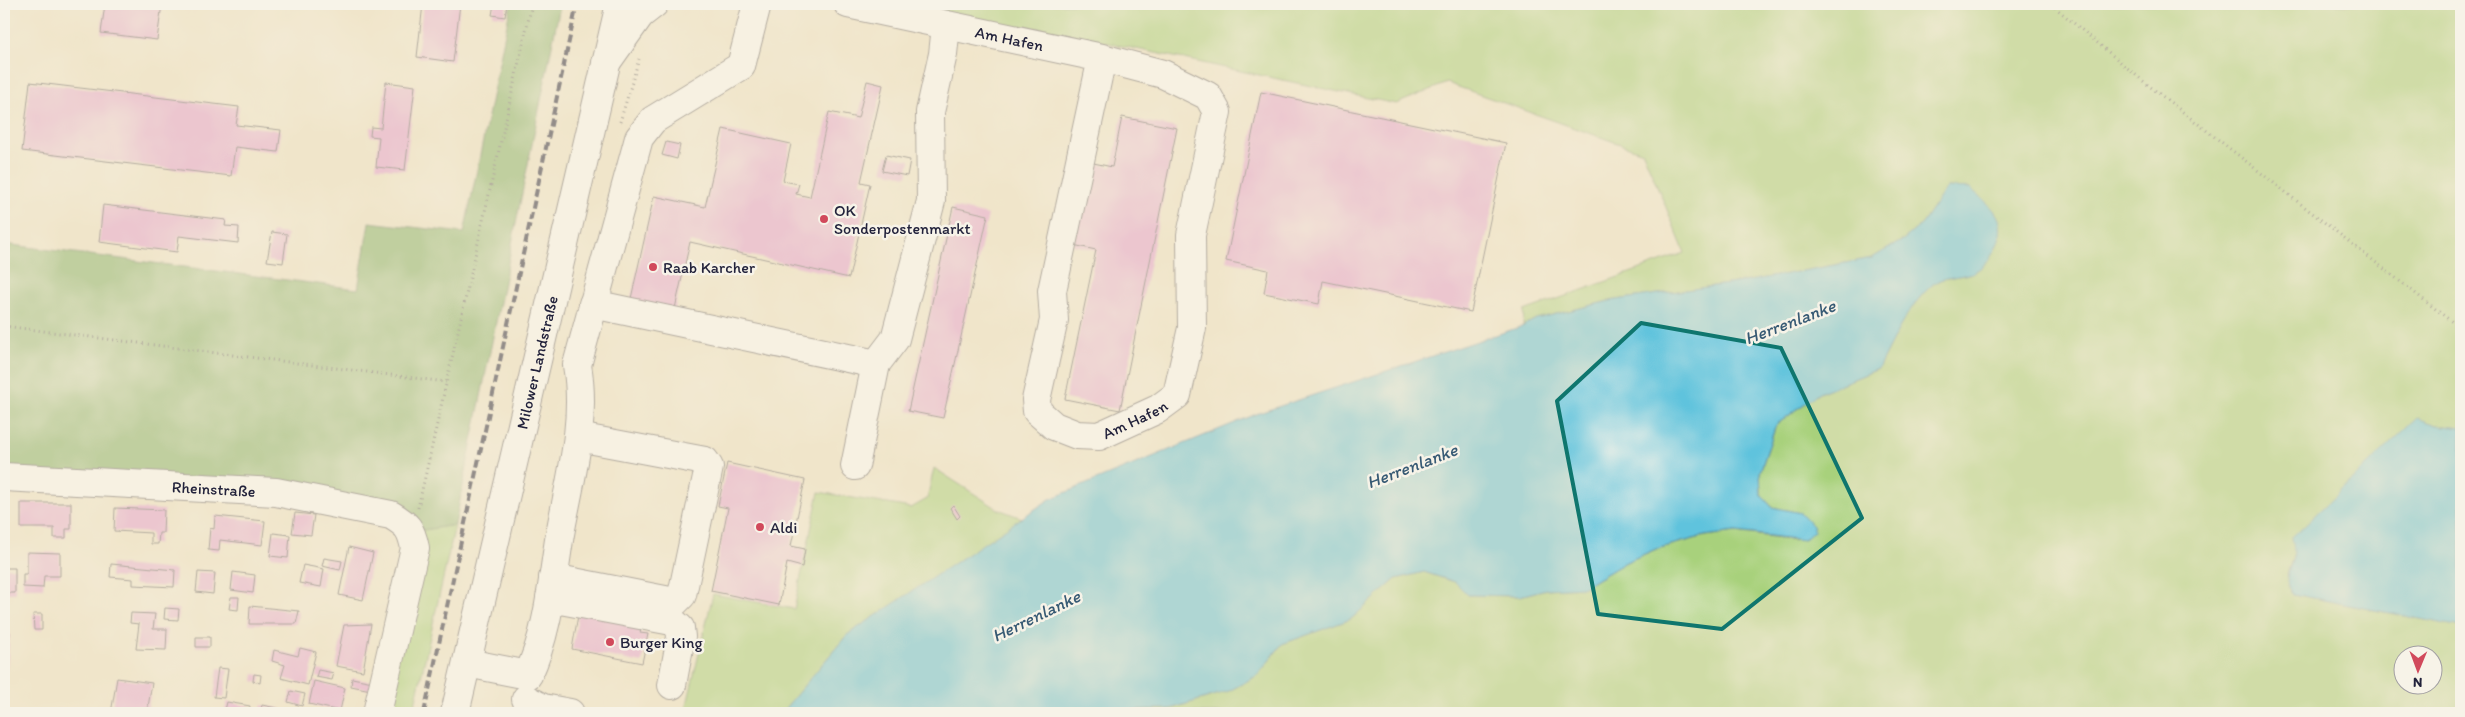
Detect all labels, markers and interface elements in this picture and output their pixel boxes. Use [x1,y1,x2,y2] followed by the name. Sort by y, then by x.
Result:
[973,22,1045,55] street label: Am Hafen
[834,201,971,238] place label: OK Sonderpostenmarkt
[818,213,830,225] marker: OK Sonderpostenmarkt
[663,258,755,277] place label: Raab Karcher
[647,261,659,273] marker: Raab Karcher
[512,293,561,431] street label: Milower Landstraße
[1741,294,1840,349] water label: Herrenlanke
[1099,396,1171,443] street label: Am Hafen
[1363,438,1462,493] water label: Herrenlanke
[171,477,256,500] street label: Rheinstraße
[770,518,797,537] place label: Aldi
[754,521,766,533] marker: Aldi
[988,585,1085,647] water label: Herrenlanke
[620,633,704,652] place label: Burger King
[604,636,616,648] marker: Burger King
[2392,644,2442,694] north arrow
[2413,674,2423,691] text: N

